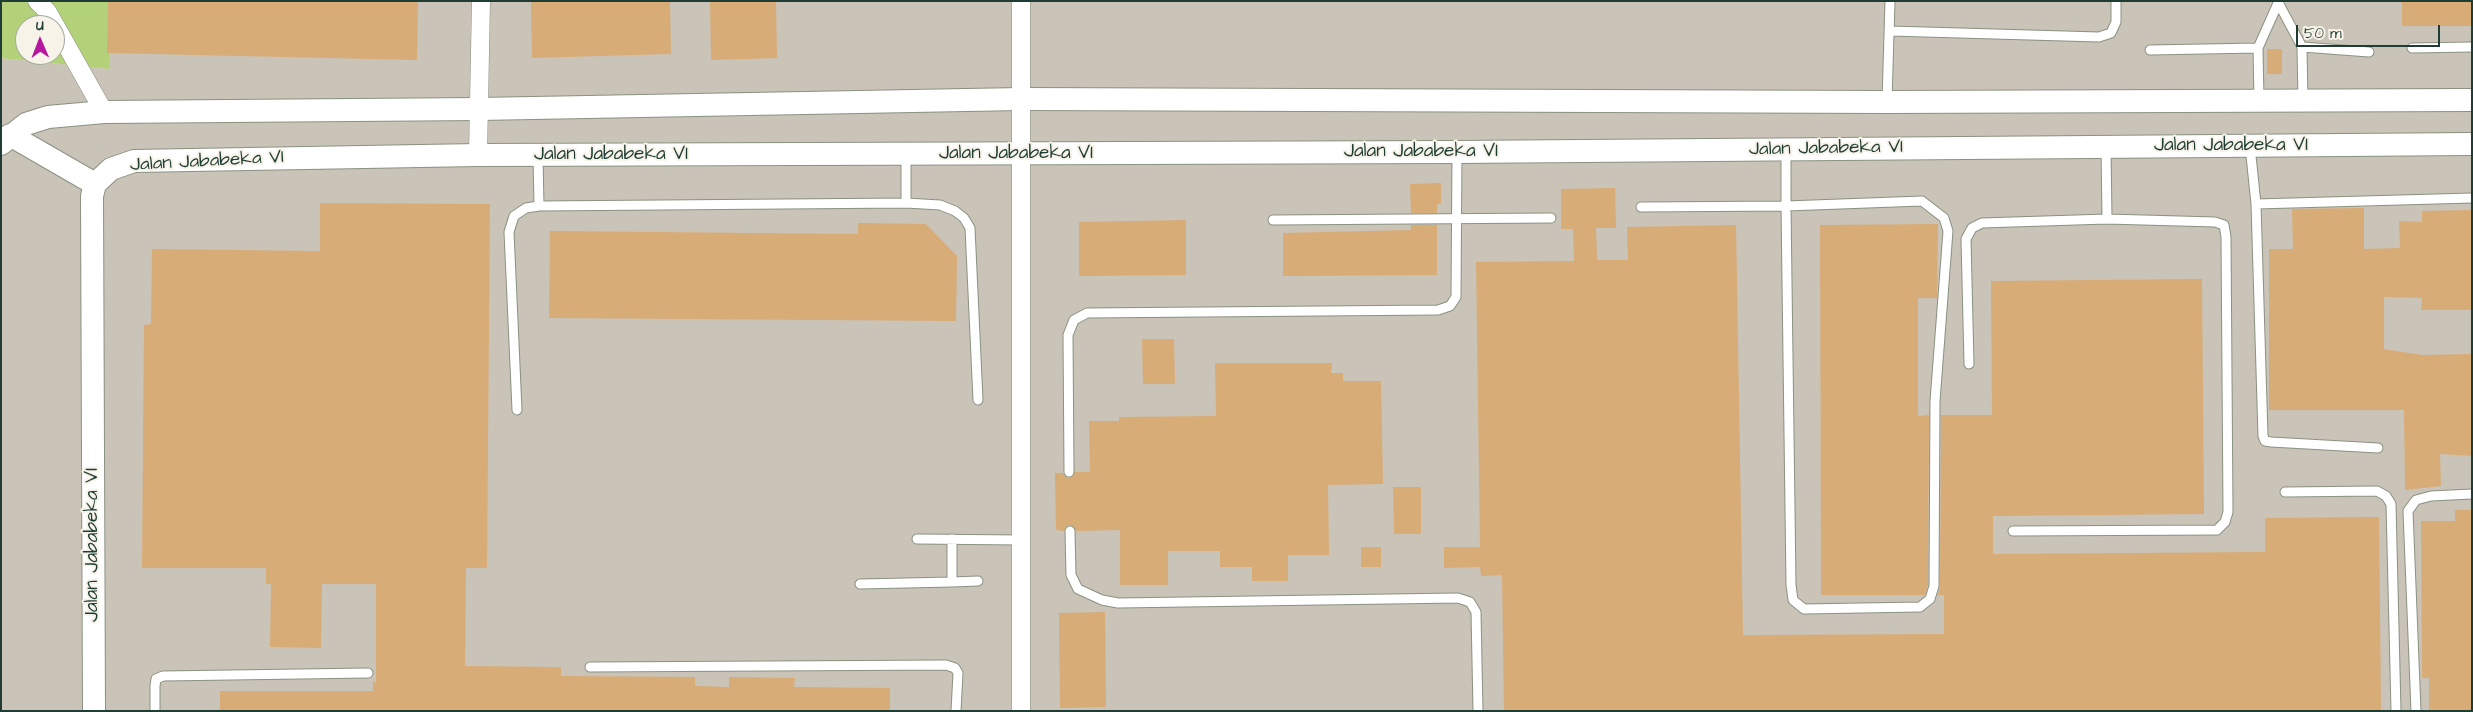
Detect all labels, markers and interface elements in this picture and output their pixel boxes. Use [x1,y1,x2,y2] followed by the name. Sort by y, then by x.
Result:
[15,15,65,65] north arrow
[2298,15,2442,47] scale bar
[36,16,44,36] text: U
[2304,23,2342,44] text: 50 m
[2154,135,2308,157] street label: Jalan Jababeka VI
[1749,136,1903,162] street label: Jalan Jababeka VI
[1344,141,1498,163] street label: Jalan Jababeka VI
[939,143,1093,165] street label: Jalan Jababeka VI
[534,144,688,166] street label: Jalan Jababeka VI
[129,147,285,177] street label: Jalan Jababeka VI
[82,468,104,622] street label: Jalan Jababeka VI

